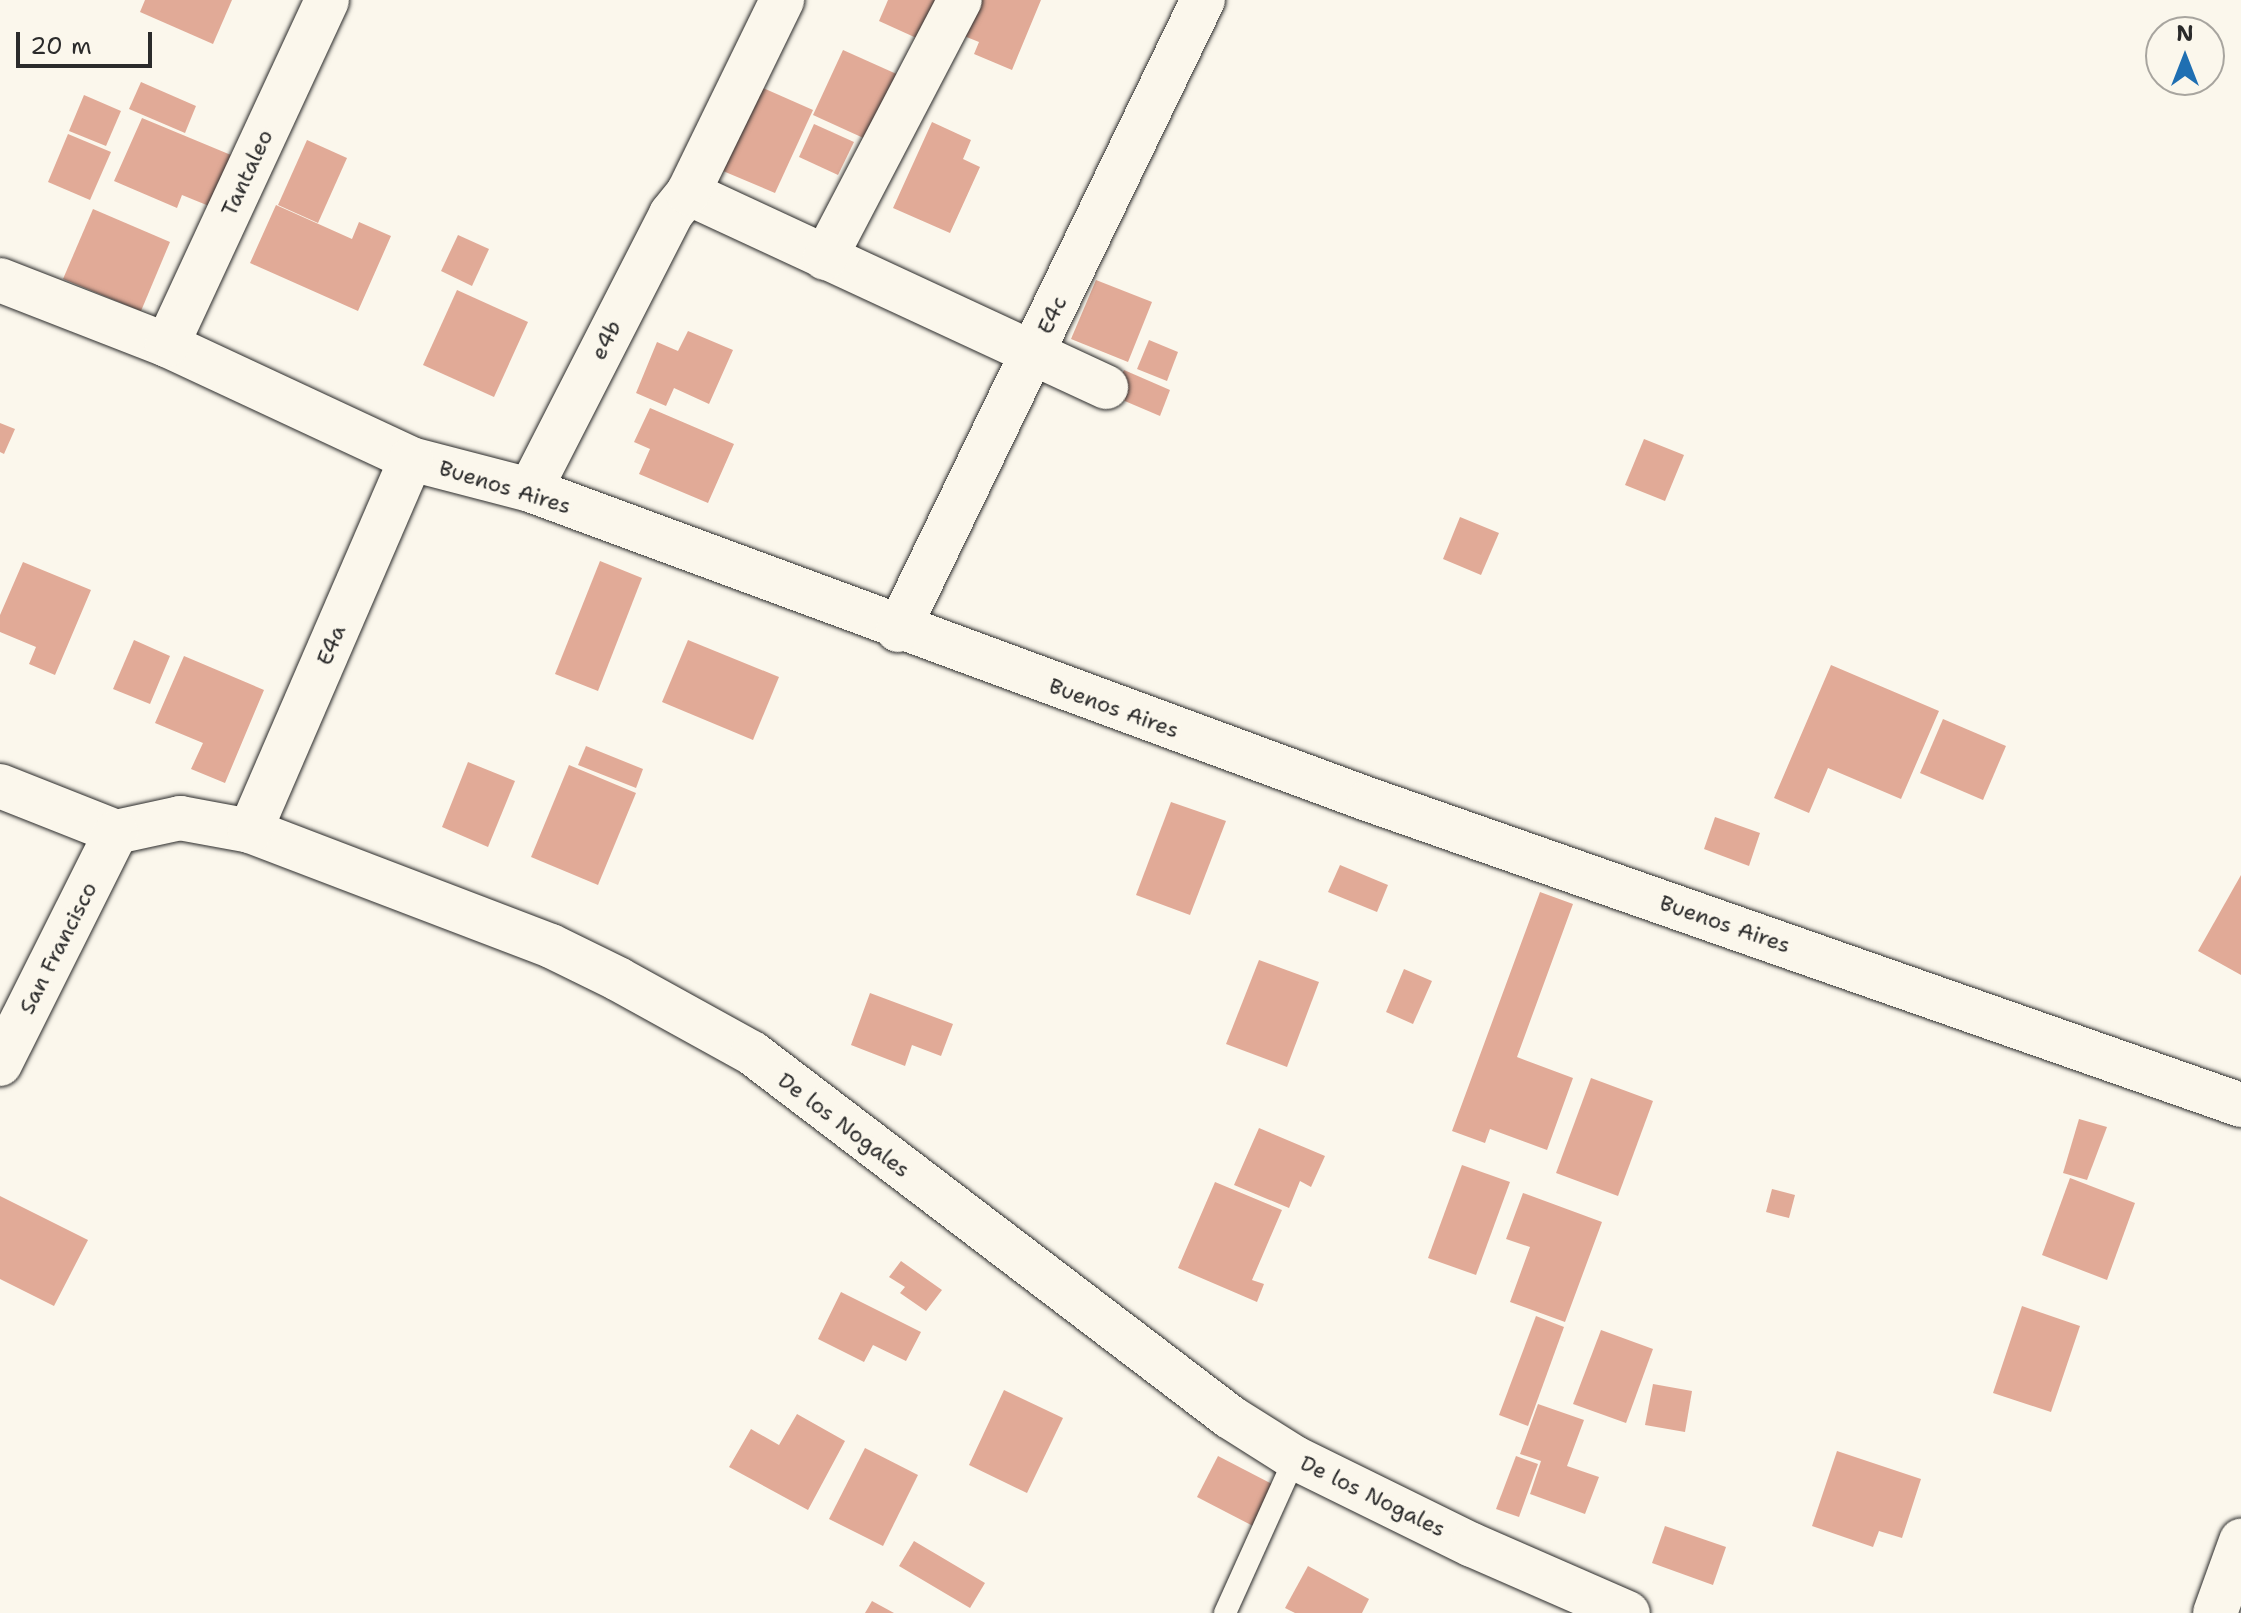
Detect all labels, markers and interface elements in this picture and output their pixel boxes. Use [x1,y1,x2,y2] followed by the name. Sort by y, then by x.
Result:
[20,16,156,66] scale bar
[2145,16,2225,96] north arrow
[2176,19,2194,48] text: N
[30,30,92,62] text: 20 m
[215,126,279,220] street label: Tantaleo
[1032,292,1072,338] street label: E4c
[585,316,627,364] street label: e4b
[436,454,574,520] street label: Buenos Aires
[311,621,351,669] street label: E4a
[1045,672,1183,744] street label: Buenos Aires
[13,878,103,1018] street label: San Francisco
[1656,889,1794,959] street label: Buenos Aires
[773,1067,915,1183] street label: De los Nogales
[1296,1449,1450,1543] street label: De los Nogales

